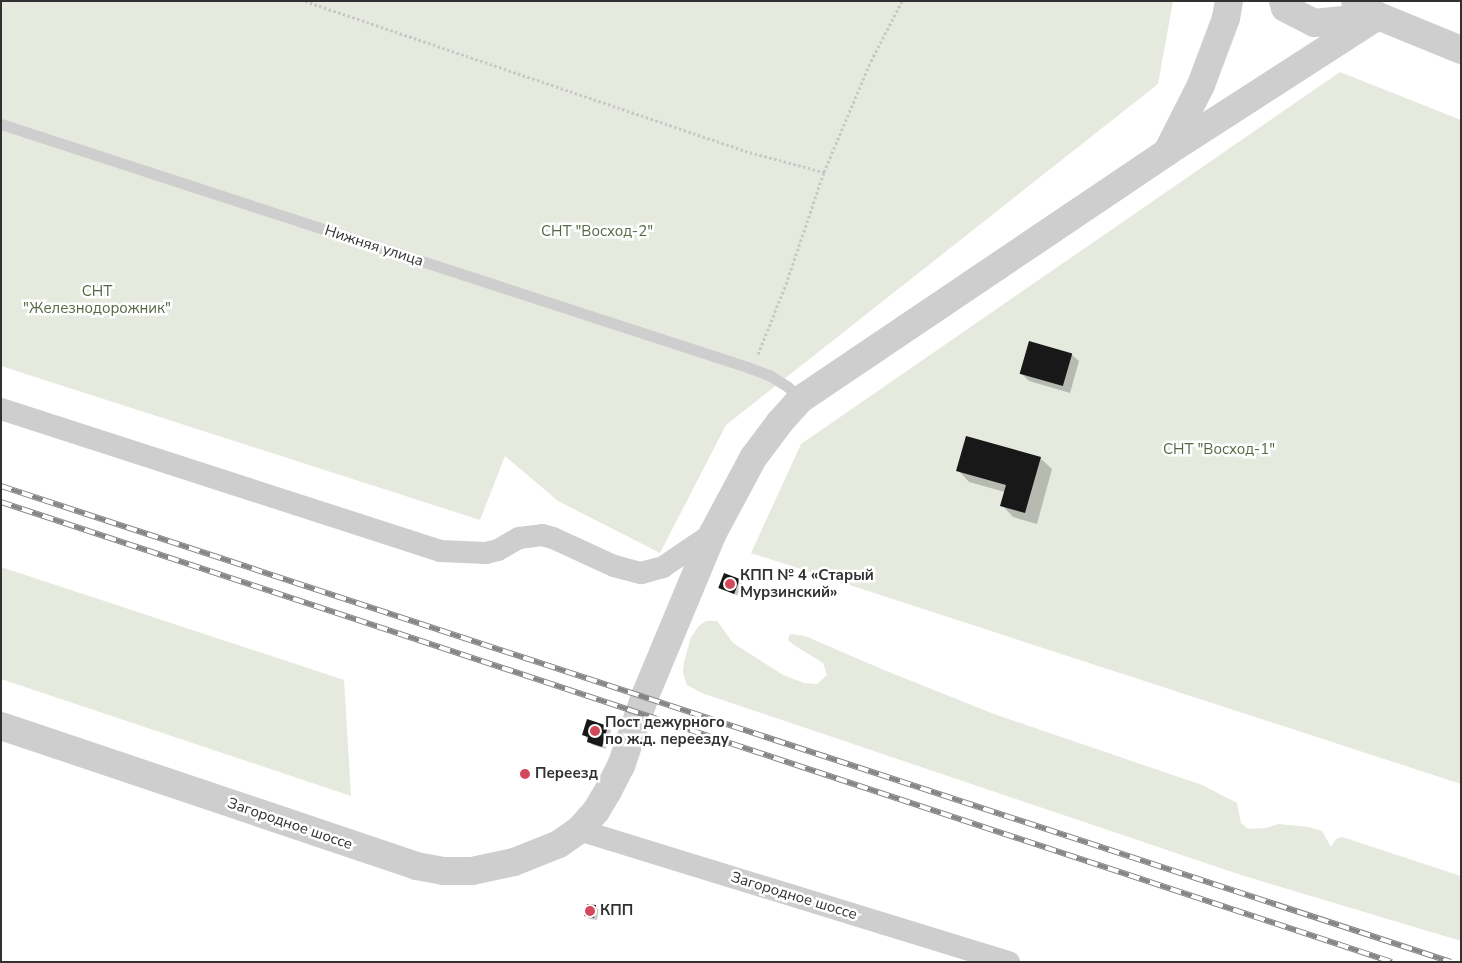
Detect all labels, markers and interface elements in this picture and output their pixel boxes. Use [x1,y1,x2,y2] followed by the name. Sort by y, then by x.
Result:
[322,222,426,270] street label: Нижняя улица
[541,223,653,241] park label: СНТ "Восход-2"
[23,282,171,317] park label: СНТ "Железнодорожник"
[1163,441,1275,459] park label: СНТ "Восход-1"
[740,566,874,601] place label: КПП № 4 «Старый Мурзинский»
[724,578,736,590] marker: КПП № 4 «Старый Мурзинский»
[605,713,729,748] place label: Пост дежурного по ж.д. переезду
[589,725,601,737] marker: Пост дежурного по ж.д. переезду
[535,765,598,783] place label: Переезд
[519,768,531,780] marker: Переезд
[225,794,355,854] street label: Загородное шоссе
[729,868,859,924] street label: Загородное шоссе
[600,902,633,920] place label: КПП
[584,905,596,917] marker: КПП

